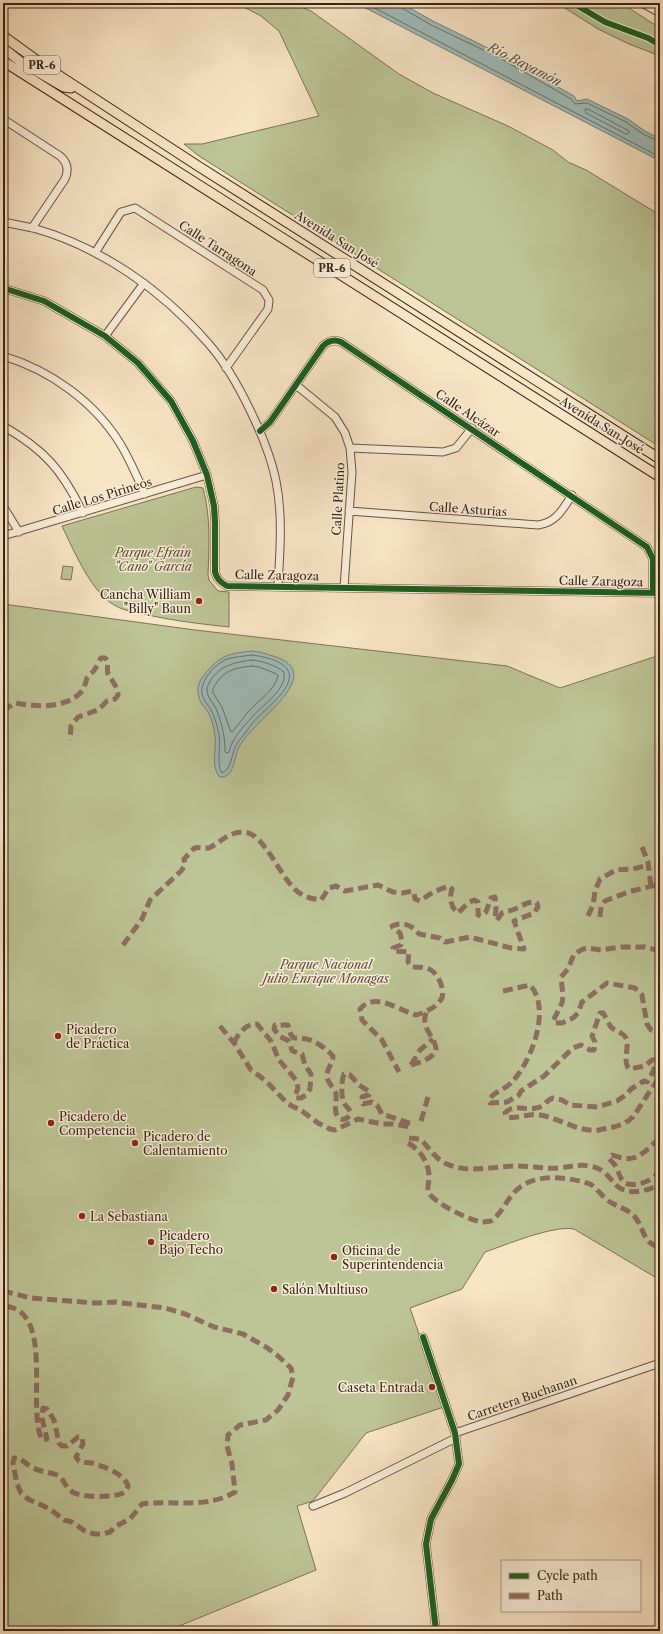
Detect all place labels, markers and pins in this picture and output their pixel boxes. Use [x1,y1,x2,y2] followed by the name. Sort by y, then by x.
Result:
[100,587,191,616] place label: Cancha William "Billy" Baun
[194,596,204,606] marker: Cancha William "Billy" Baun
[66,1022,130,1051] place label: Picadero de Práctica
[53,1031,63,1041] marker: Picadero de Práctica
[59,1109,136,1138] place label: Picadero de Competencia
[46,1118,56,1128] marker: Picadero de Competencia
[143,1129,228,1158] place label: Picadero de Calentamiento
[130,1138,140,1148] marker: Picadero de Calentamiento
[90,1209,169,1224] place label: La Sebastiana
[77,1211,87,1221] marker: La Sebastiana
[159,1228,223,1257] place label: Picadero Bajo Techo
[146,1237,156,1247] marker: Picadero Bajo Techo
[342,1243,444,1272] place label: Oficina de Superintendencia
[329,1252,339,1262] marker: Oficina de Superintendencia
[282,1282,368,1297] place label: Salón Multiuso
[269,1284,279,1294] marker: Salón Multiuso
[338,1380,425,1395] place label: Caseta Entrada
[427,1382,437,1392] marker: Caseta Entrada

